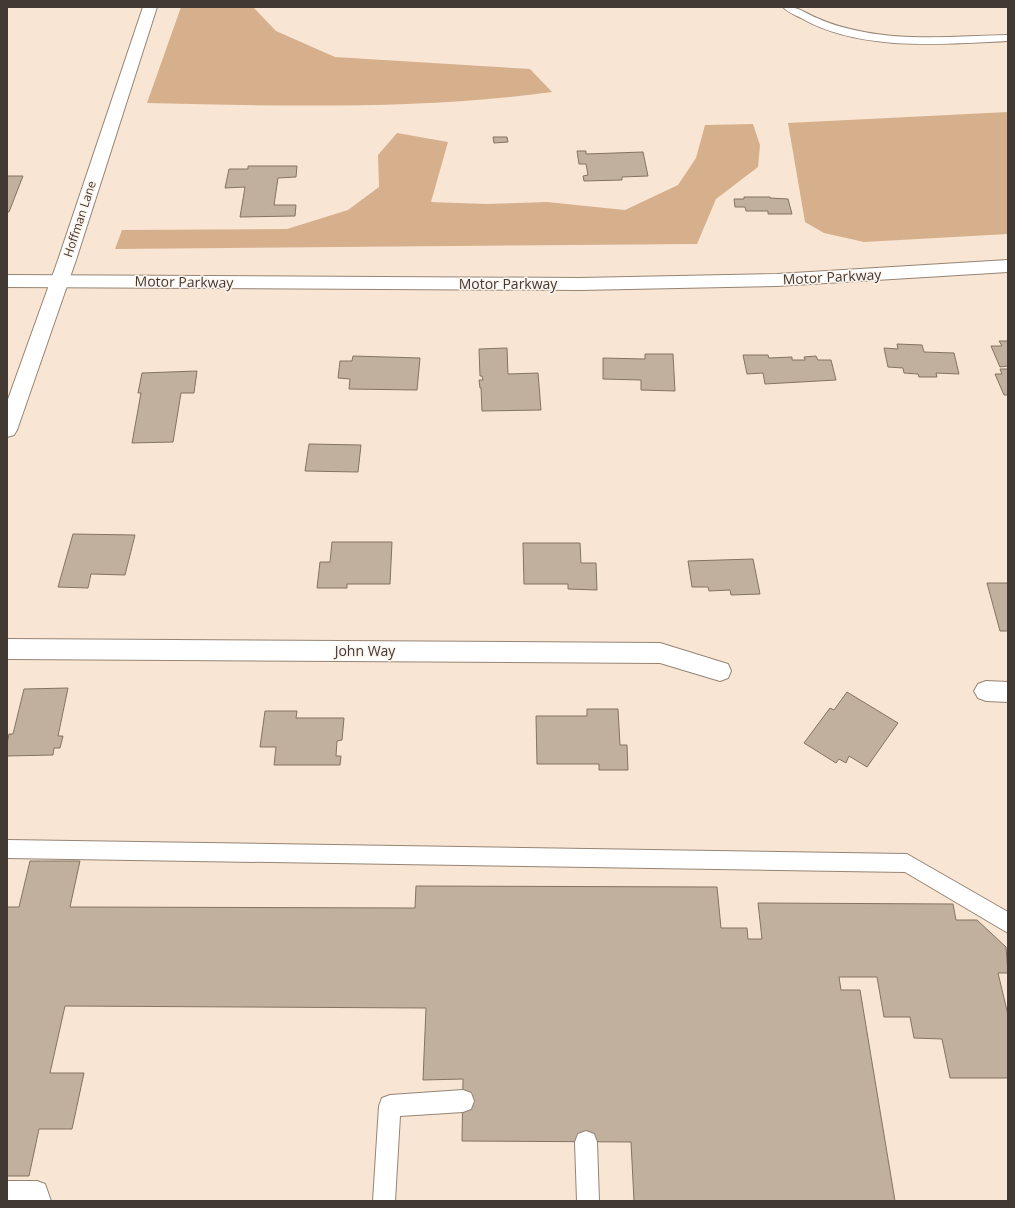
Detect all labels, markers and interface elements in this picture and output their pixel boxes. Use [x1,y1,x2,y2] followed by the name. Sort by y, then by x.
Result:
[59,178,100,259] street label: Hoffman Lane
[782,264,883,289] street label: Motor Parkway
[134,271,234,292] street label: Motor Parkway
[459,274,558,293] street label: Motor Parkway
[333,641,396,660] street label: John Way

